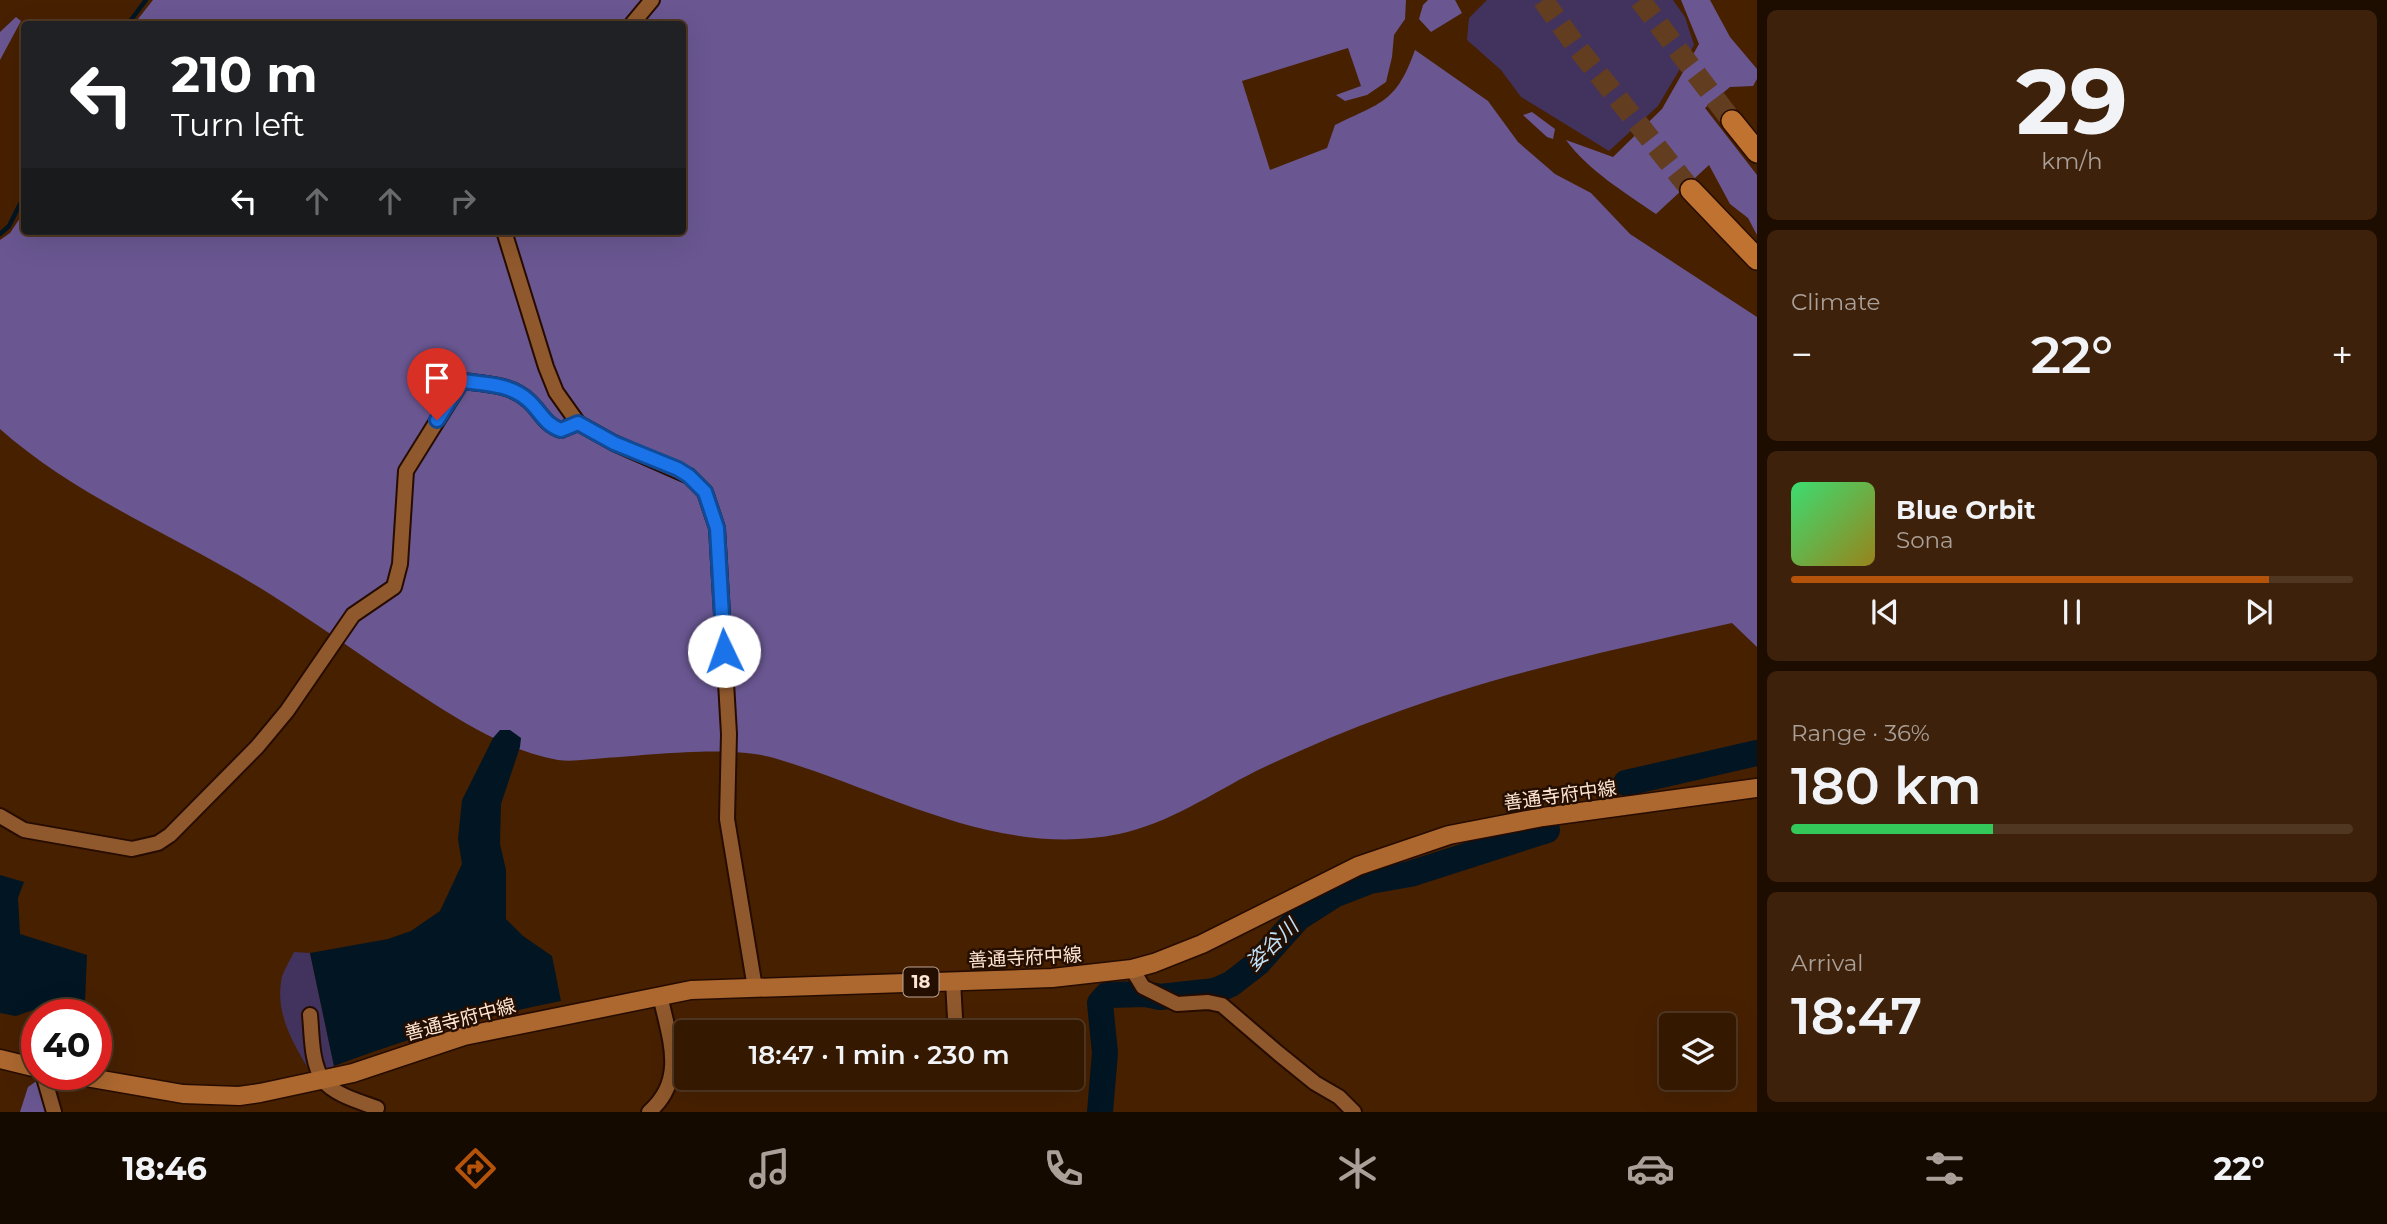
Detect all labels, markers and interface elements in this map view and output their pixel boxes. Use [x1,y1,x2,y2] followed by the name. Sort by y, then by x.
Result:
[171,45,318,104] text: 210 m
[2016,46,2128,157] text: 29
[56,49,147,140] icon: left
[171,105,305,144] text: Turn left
[2041,147,2103,175] text: km/h
[225,182,263,220] icon: left
[298,182,336,220] icon: ahead
[371,182,409,220] icon: ahead
[444,182,482,220] icon: right
[1791,288,1880,316] text: Climate
[2031,323,2113,386] text: 22°
[1791,331,1813,378] text: −
[2331,331,2353,378] text: +
[407,348,467,420] pin
[418,359,456,397] icon: arrive
[1896,494,2035,526] text: Blue Orbit
[1896,526,1954,554] text: Sona
[1866,593,1904,631] icon: previous
[2053,593,2091,631] icon: pause
[2240,593,2278,631] icon: next
[687,614,761,688] position arrow
[1791,719,1930,747] text: Range · 36%
[1791,754,1982,817] text: 180 km
[1502,776,1618,815] street label: 善通寺府中線
[1240,912,1304,976] water label: 姿谷川
[967,943,1083,972] street label: 善通寺府中線
[1791,949,1864,977] text: Arrival
[904,967,939,996] road number: 18
[1791,984,1922,1047] text: 18:47
[402,994,518,1045] street label: 善通寺府中線
[21,999,112,1090] speed limit sign: 40
[1659,1013,1736,1090] map controls
[1659,1013,1736,1090] button: layers
[748,1039,1010,1071] text: 18:47 · 1 min · 230 m
[451,1144,500,1193] icon: directions
[745,1144,794,1193] icon: music
[1039,1144,1088,1193] icon: phone
[1333,1144,1382,1193] icon: climate
[1626,1144,1675,1193] icon: car
[1920,1144,1969,1193] icon: filters
[122,1149,207,1188] text: 18:46
[2214,1149,2265,1188] text: 22°

